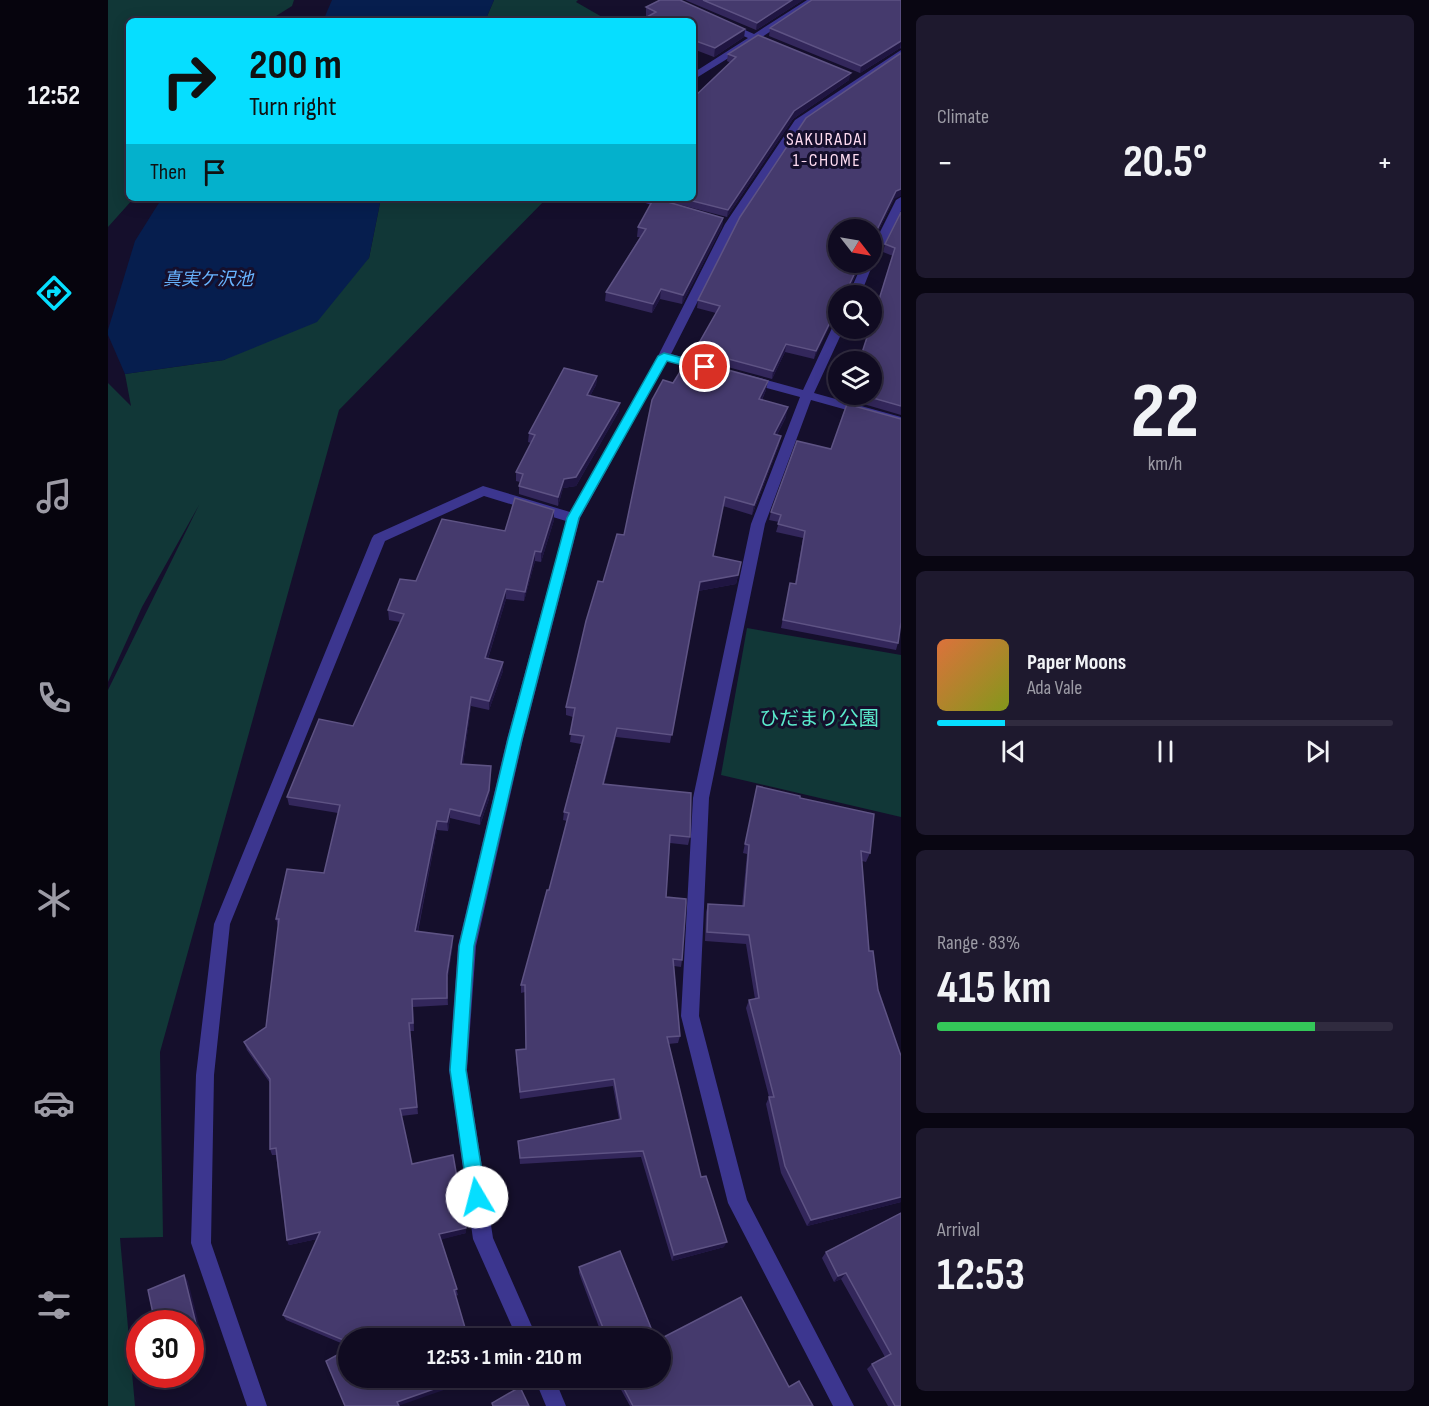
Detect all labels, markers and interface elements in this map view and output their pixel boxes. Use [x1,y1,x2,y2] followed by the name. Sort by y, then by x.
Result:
[249,40,342,91] text: 200 m
[150,42,228,120] icon: right
[28,80,80,112] text: 12:52
[249,91,336,123] text: Turn right
[937,105,989,129] text: Climate
[786,129,868,171] district label: SAKURADAI 1-CHOME
[1123,135,1207,190] text: 20.5°
[937,143,953,183] text: −
[1377,143,1393,183] text: +
[198,156,231,189] icon: arrive
[150,159,186,186] text: Then
[828,219,882,273] north arrow
[828,219,882,405] map controls
[163,269,255,290] water label: 真実ケ沢池
[33,272,75,314] icon: directions
[828,285,882,339] button: search
[679,341,730,392] pin
[688,350,721,383] icon: arrive
[828,351,882,405] button: layers
[1131,366,1199,459] text: 22
[1148,452,1182,476] text: km/h
[33,475,75,517] icon: music
[1027,649,1126,676] text: Paper Moons
[1027,676,1082,700] text: Ada Vale
[33,677,75,719] icon: phone
[759,707,879,731] park label: ひだまり公園
[997,735,1030,768] icon: previous
[1149,735,1182,768] icon: pause
[1301,735,1334,768] icon: next
[33,879,75,921] icon: climate
[937,931,1020,955] text: Range · 83%
[937,961,1051,1016] text: 415 km
[33,1082,75,1124] icon: car
[445,1165,509,1229] position arrow
[937,1218,980,1242] text: Arrival
[937,1248,1025,1303] text: 12:53
[33,1284,75,1326] icon: filters
[126,1310,204,1388] speed limit sign: 30
[427,1344,582,1371] text: 12:53 · 1 min · 210 m

